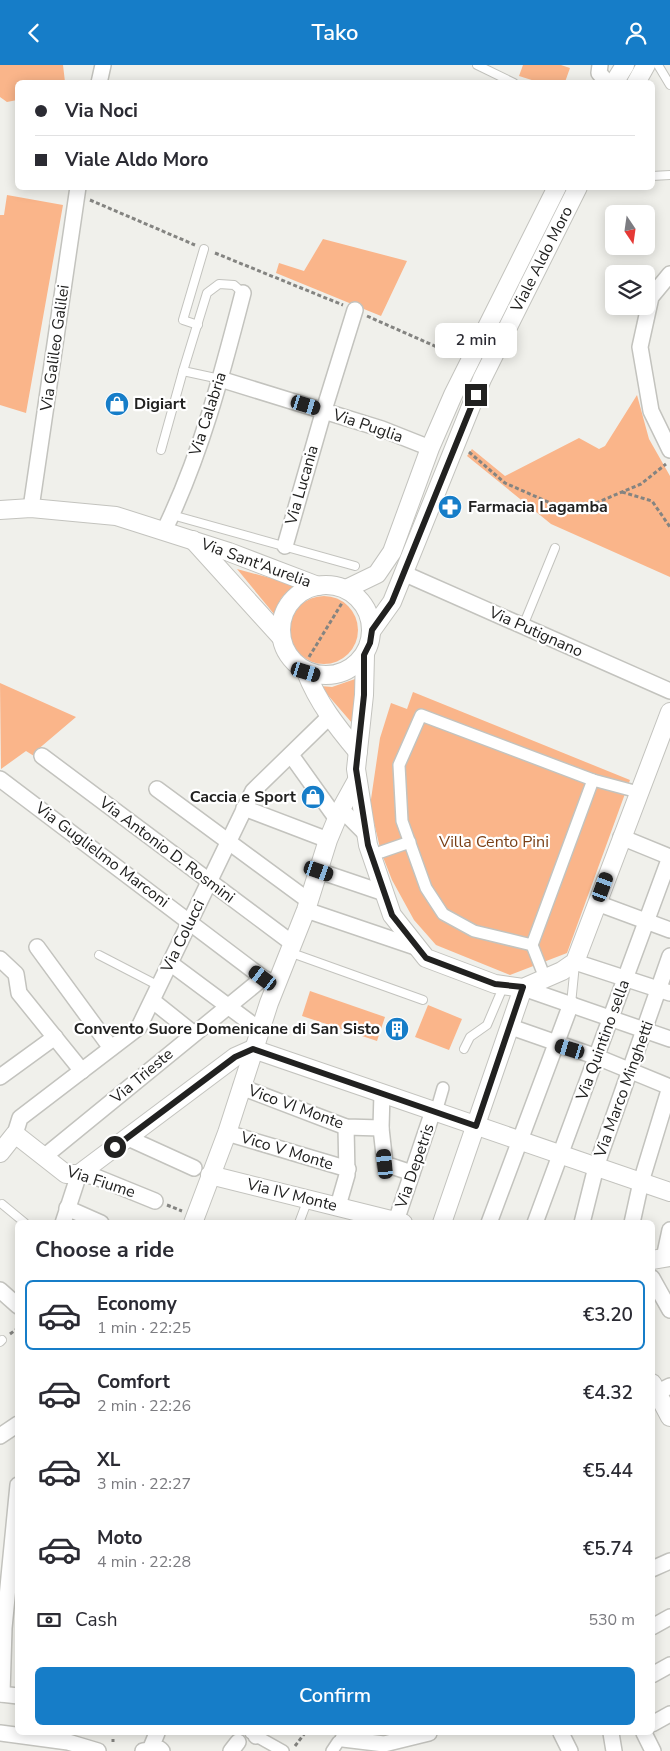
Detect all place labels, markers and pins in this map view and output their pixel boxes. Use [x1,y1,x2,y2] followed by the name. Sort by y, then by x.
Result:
[104,391,130,417] shop icon: Digiart
[134,393,186,415] place label: Digiart
[437,494,463,520] pharmacy icon: Farmacia Lagamba
[468,496,608,518] place label: Farmacia Lagamba
[300,784,326,810] shop icon: Caccia e Sport
[190,786,297,808] place label: Caccia e Sport
[384,1016,410,1042] building icon: Convento Suore Domenicane di San Sisto
[74,1018,380,1040] place label: Convento Suore Domenicane di San Sisto

